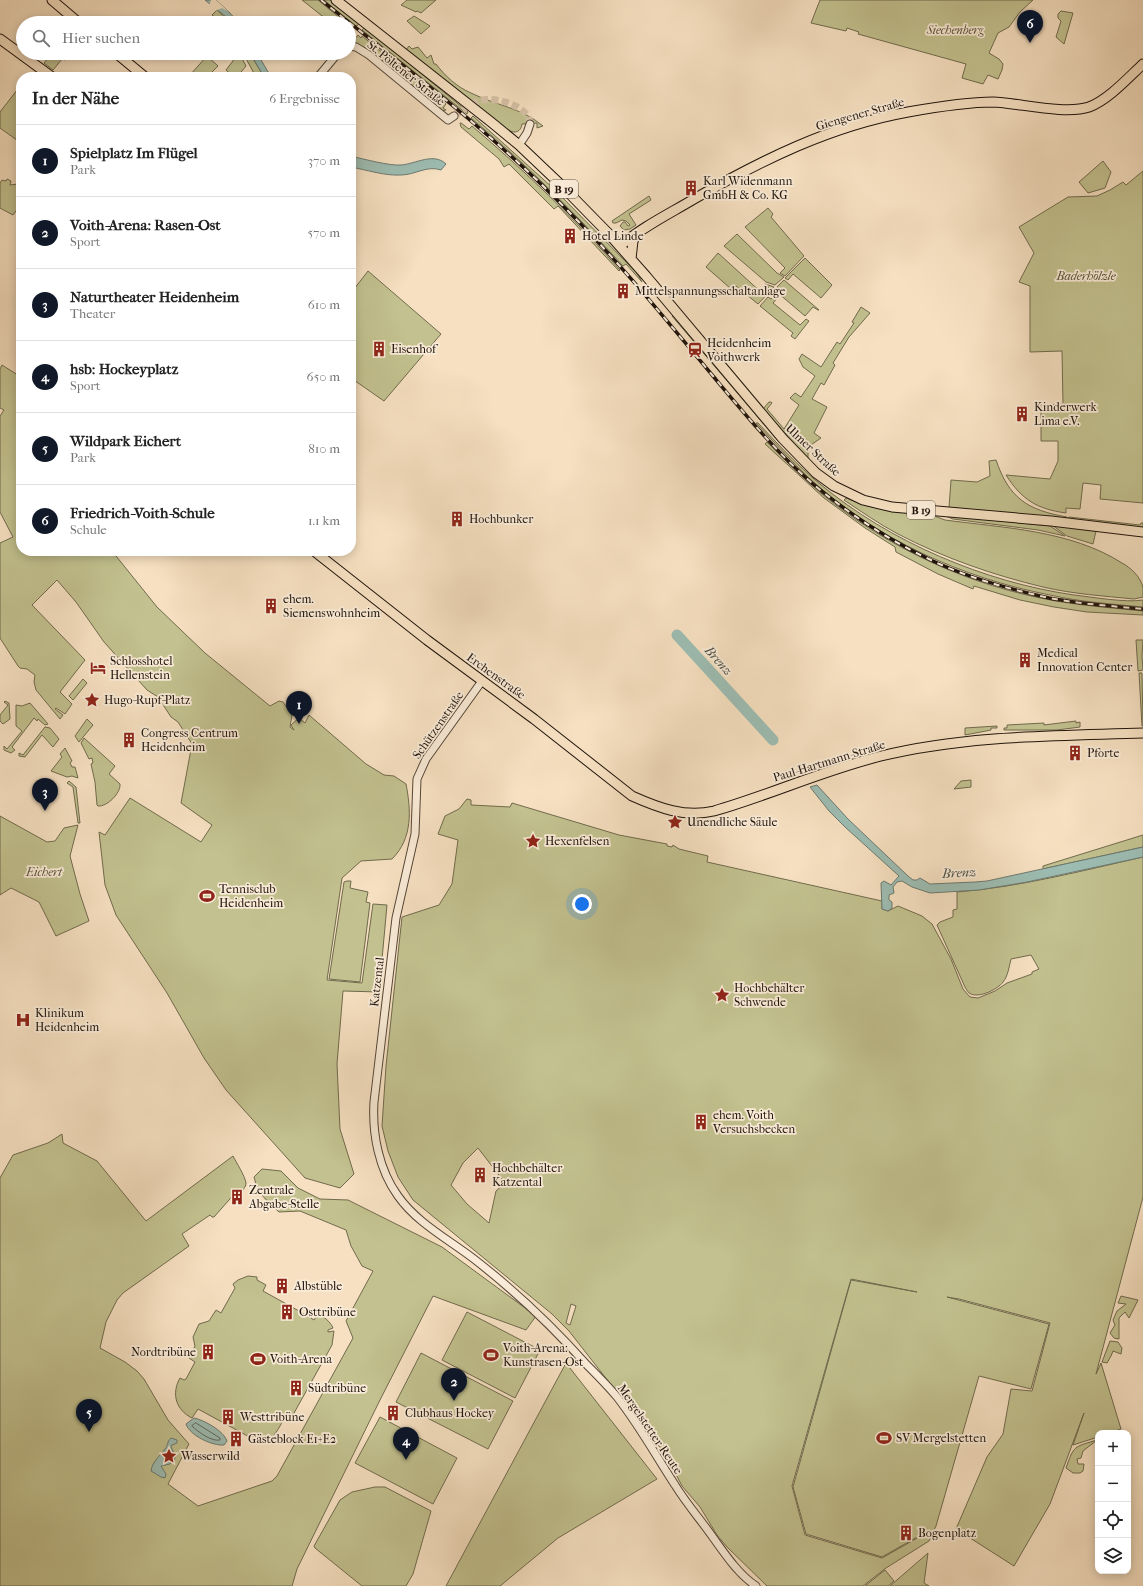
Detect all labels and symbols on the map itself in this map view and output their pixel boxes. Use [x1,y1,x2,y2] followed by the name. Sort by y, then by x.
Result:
[1017,10,1043,43] pin: 6
[926,23,984,37] park label: Siechenberg
[364,37,448,109] street label: St. Pöltener Straße
[814,95,906,133] street label: Giengener Straße
[703,174,792,202] place label: Karl Widenmann GmbH & Co. KG
[682,179,700,197] building icon: Karl Widenmann GmbH & Co. KG
[550,180,578,198] road number: B 19
[561,227,579,245] building icon: Hotel Linde
[582,229,644,243] place label: Hotel Linde
[1055,269,1117,283] park label: Baderhölzle
[614,282,632,300] building icon: Mittelspannungsschaltanlage
[635,284,785,298] place label: Mittelspannungsschaltanlage
[706,336,771,364] place label: Heidenheim Voithwerk
[370,340,388,358] building icon: Eisenhof
[686,341,704,359] station icon: Heidenheim Voithwerk
[391,342,439,356] place label: Eisenhof
[1034,400,1097,428] place label: Kinderwerk Lima e.V.
[1013,405,1031,423] building icon: Kinderwerk Lima e.V.
[783,421,843,479] street label: Ulmer Straße
[907,501,935,519] road number: B 19
[448,510,466,528] building icon: Hochbunker
[469,512,534,526] place label: Hochbunker
[283,592,380,620] place label: ehem. Siemenswohnheim
[262,597,280,615] building icon: ehem. Siemenswohnheim
[701,642,736,678] water label: Brenz
[1037,646,1133,674] place label: Medical Innovation Center
[464,650,528,702] street label: Erchenstraße
[1016,651,1034,669] building icon: Medical Innovation Center
[110,654,173,682] place label: Schlosshotel Hellenstein
[89,659,107,677] hotel icon: Schlosshotel Hellenstein
[410,689,466,761] street label: Schützenstraße
[83,691,101,709] place icon: Hugo-Rupf-Platz
[286,691,312,724] pin: 1
[104,693,191,707] place label: Hugo-Rupf-Platz
[141,726,238,754] place label: Congress Centrum Heidenheim
[120,731,138,749] building icon: Congress Centrum Heidenheim
[771,737,887,785] street label: Paul-Hartmann-Straße
[1066,744,1084,762] building icon: Pforte
[1087,746,1119,760] place label: Pforte
[32,778,58,811] pin: 3
[666,813,684,831] place icon: Unendliche Säule
[687,815,778,829] place label: Unendliche Säule
[524,832,542,850] place icon: Hexenfelsen
[545,834,609,848] place label: Hexenfelsen
[941,864,976,881] water label: Brenz
[25,865,63,879] park label: Eichert
[219,882,283,910] place label: Tennisclub Heidenheim
[198,887,216,905] sports icon: Tennisclub Heidenheim
[572,894,592,914] your location
[367,956,387,1008] street label: Katzental
[734,981,805,1009] place label: Hochbehälter Schwende
[713,986,731,1004] place icon: Hochbehälter Schwende
[35,1006,99,1034] place label: Klinikum Heidenheim
[14,1011,32,1029] hospital icon: Klinikum Heidenheim
[712,1108,795,1136] place label: ehem. Voith Versuchsbecken
[692,1113,710,1131] building icon: ehem. Voith Versuchsbecken
[492,1161,563,1189] place label: Hochbehälter Katzental
[471,1166,489,1184] building icon: Hochbehälter Katzental
[248,1183,319,1211] place label: Zentrale Abgabe-Stelle
[228,1188,246,1206] building icon: Zentrale Abgabe-Stelle
[273,1277,291,1295] building icon: Albstüble
[293,1279,342,1293] place label: Albstüble
[278,1303,296,1321] building icon: Osttribüne
[299,1305,356,1319] place label: Osttribüne
[502,1341,584,1369] place label: Voith-Arena: Kunstrasen-Ost
[199,1343,217,1361] building icon: Nordtribüne
[131,1345,196,1359] place label: Nordtribüne
[482,1346,500,1364] sports icon: Voith-Arena: Kunstrasen-Ost
[249,1350,267,1368] sports icon: Voith-Arena
[269,1352,332,1366] place label: Voith-Arena
[441,1368,467,1401] pin: 2
[287,1379,305,1397] building icon: Südtribüne
[308,1381,366,1395] place label: Südtribüne
[615,1381,685,1477] street label: Mergelstetter Reute
[76,1399,102,1432] pin: 5
[384,1404,402,1422] building icon: Clubhaus Hockey
[405,1406,495,1420] place label: Clubhaus Hockey
[219,1408,237,1426] building icon: Westtribüne
[239,1410,304,1424] place label: Westtribüne
[393,1427,419,1460] pin: 4
[875,1429,893,1447] sports icon: SV Mergelstetten
[227,1430,245,1448] building icon: Gästeblock E1+E2
[896,1431,986,1445] place label: SV Mergelstetten
[248,1432,336,1446] place label: Gästeblock E1+E2
[160,1447,178,1465] place icon: Wasserwild
[180,1449,240,1463] place label: Wasserwild
[897,1524,915,1542] building icon: Bogenplatz
[918,1526,977,1540] place label: Bogenplatz

